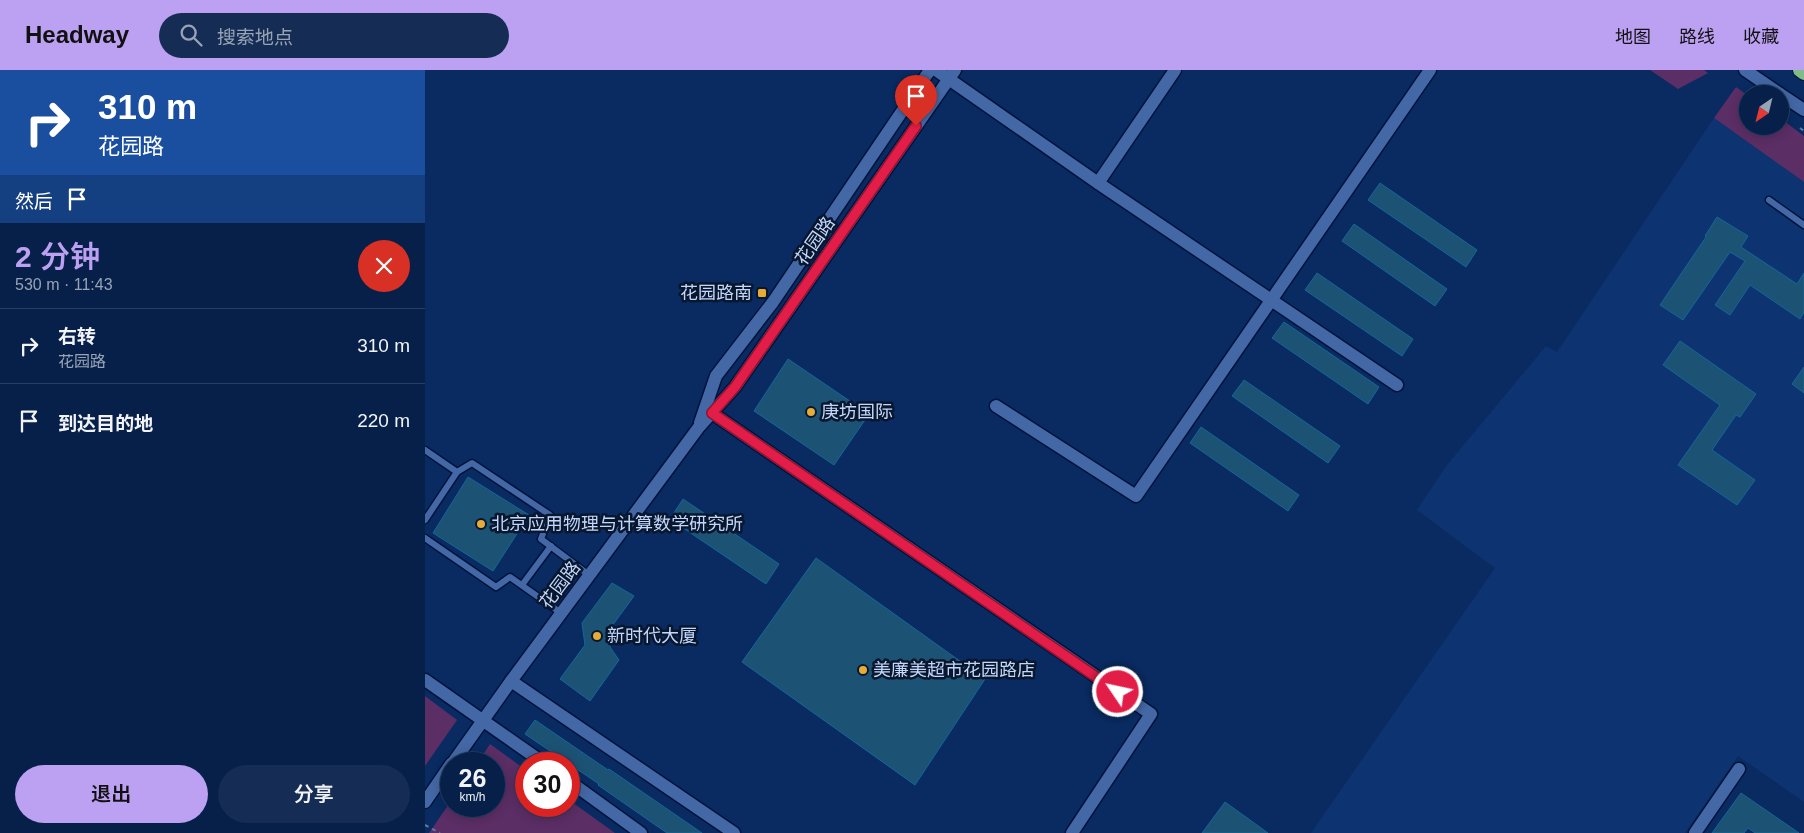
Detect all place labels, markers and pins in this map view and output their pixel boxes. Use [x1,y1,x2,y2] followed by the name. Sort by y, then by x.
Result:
[895,75,937,126] pin
[680,283,752,303] place label: 花园路南
[756,287,768,299] marker: 花园路南
[821,402,893,422] place label: 庚坊国际
[805,406,817,418] marker: 庚坊国际
[491,514,743,534] place label: 北京应用物理与计算数学研究所
[475,518,487,530] marker: 北京应用物理与计算数学研究所
[607,626,697,646] place label: 新时代大厦
[591,630,603,642] marker: 新时代大厦
[873,660,1035,680] place label: 美廉美超市花园路店
[857,664,869,676] marker: 美廉美超市花园路店

